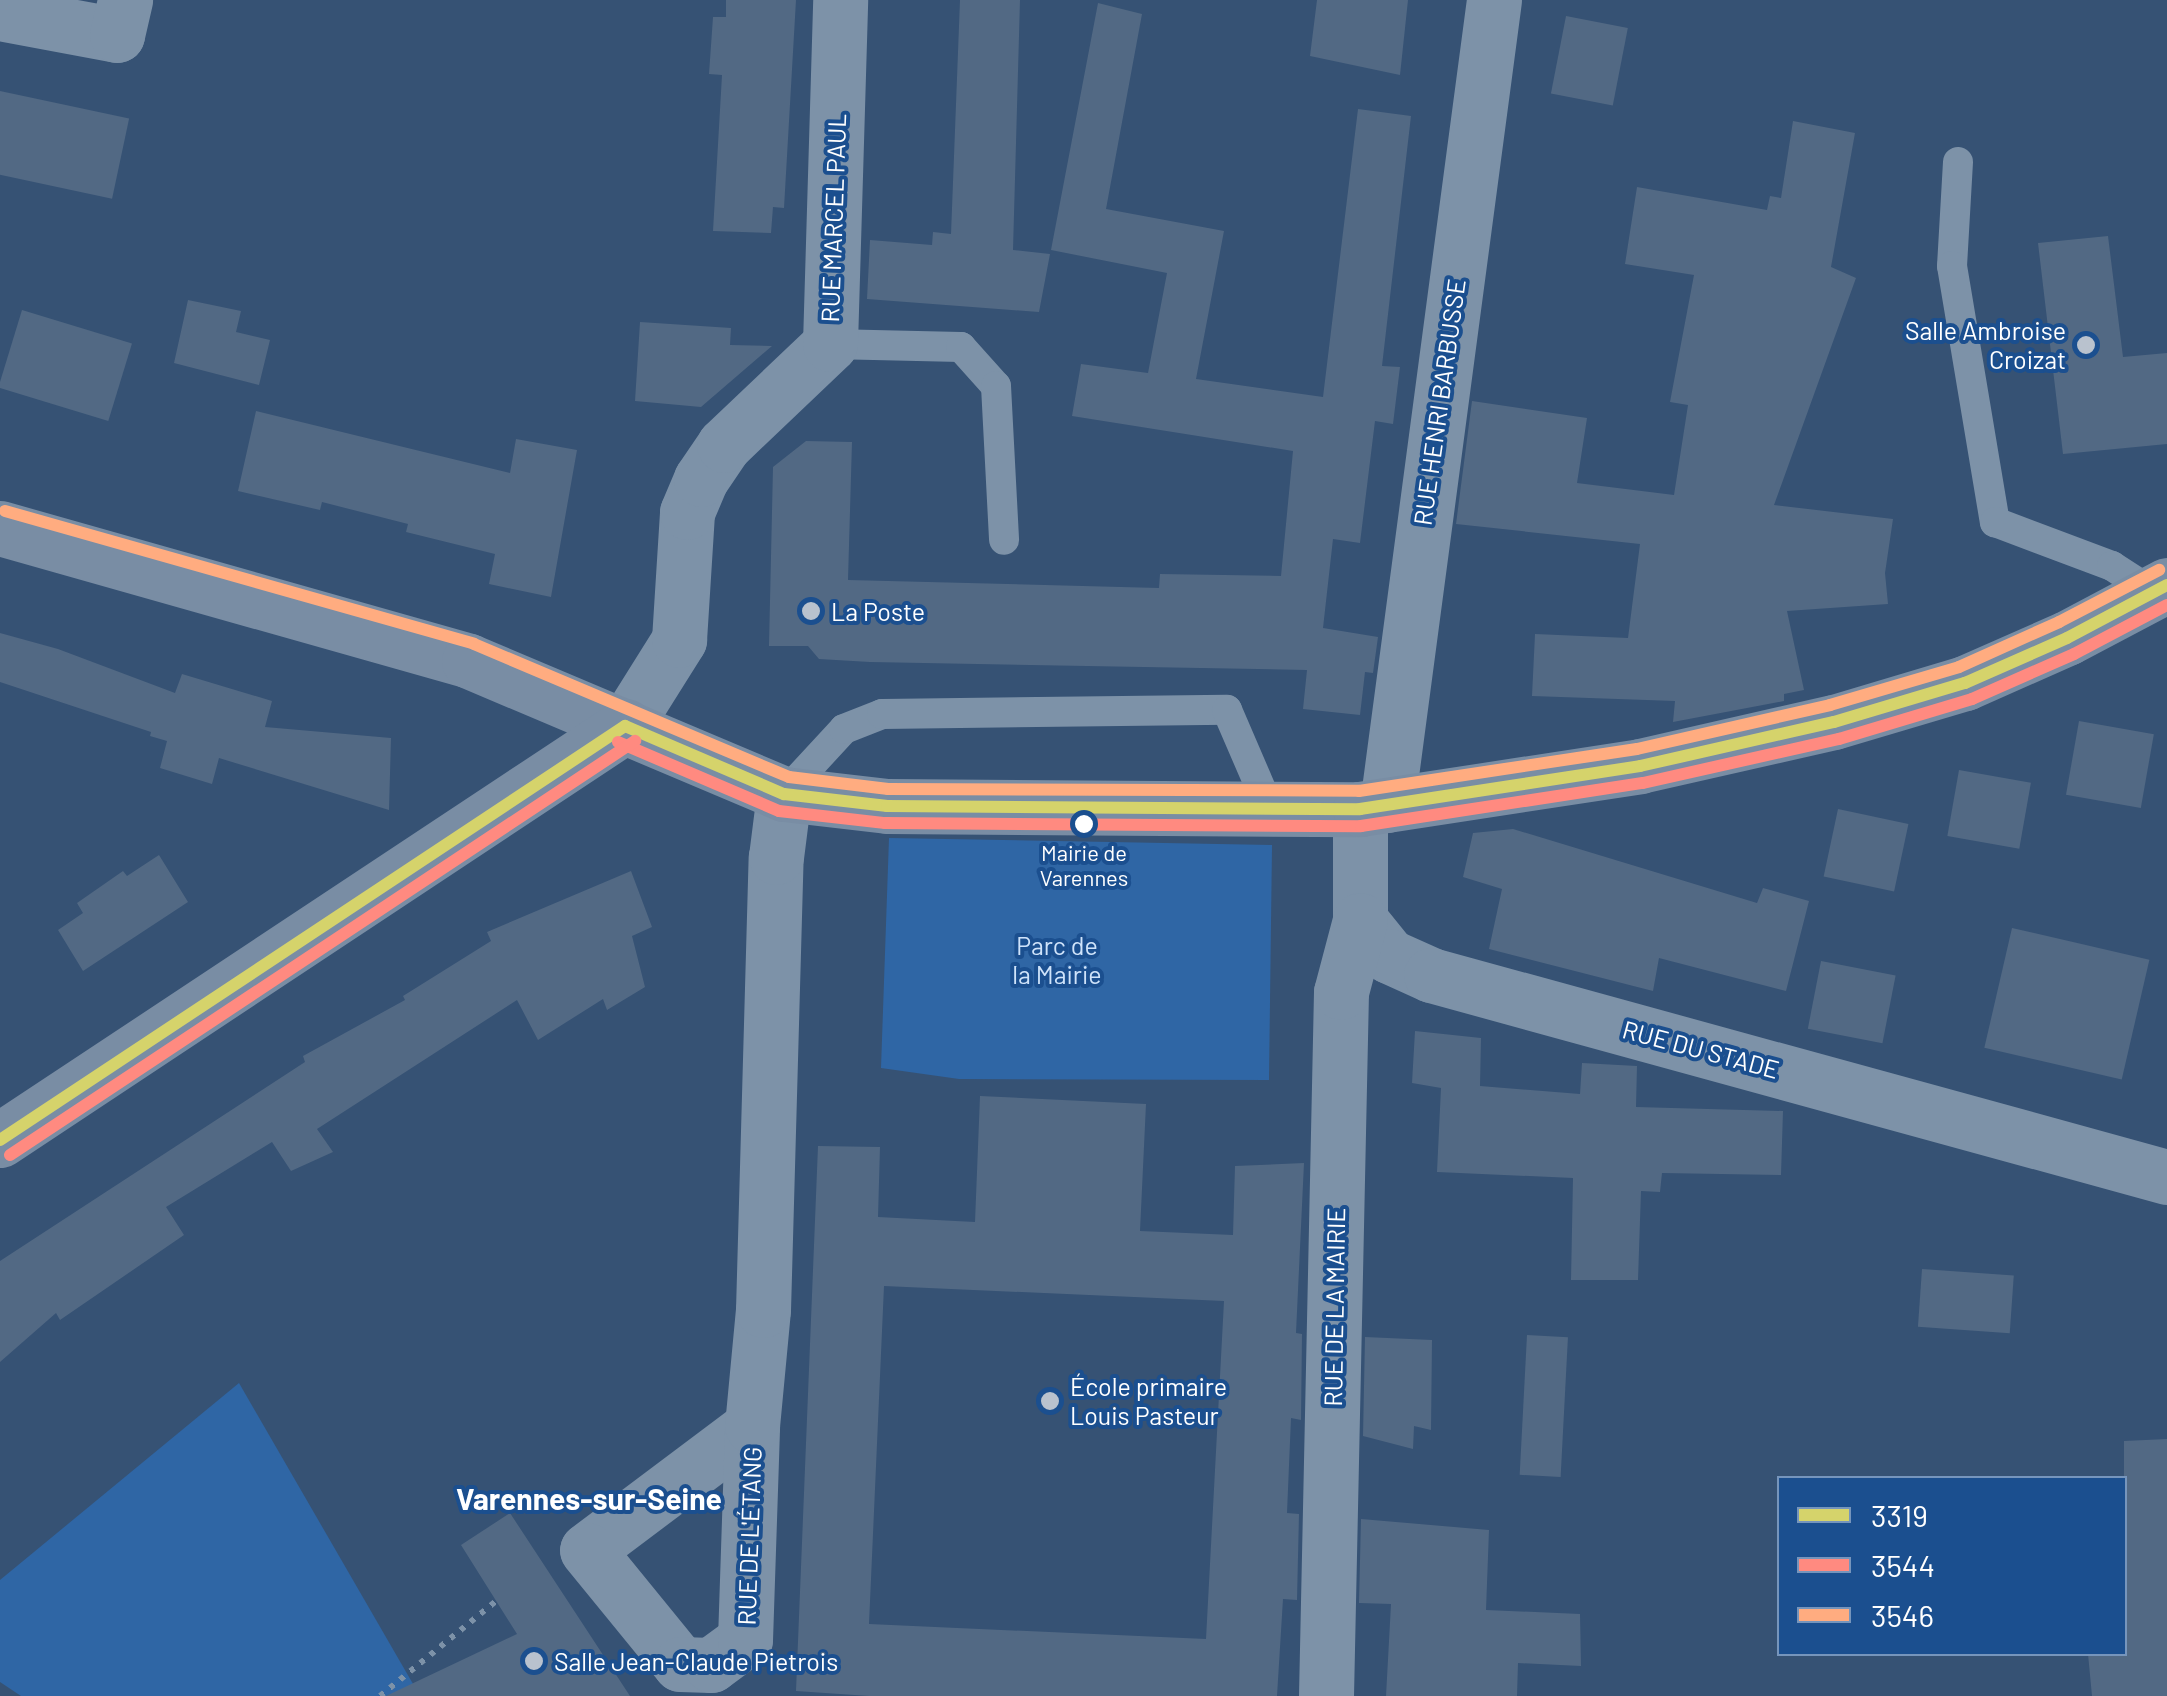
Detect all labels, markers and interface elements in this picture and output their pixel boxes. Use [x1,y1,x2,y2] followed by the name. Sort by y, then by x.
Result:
[814,113,852,323] street label: RUE MARCEL PAUL
[1407,277,1471,527] street label: RUE HENRI BARBUSSE
[1905,316,2066,375] place label: Salle Ambroise Croizat
[2075,334,2097,356] marker: Salle Ambroise Croizat
[831,596,925,626] place label: La Poste
[800,600,822,622] marker: La Poste
[1074,814,1094,834] marker: Mairie de Varennes
[1040,839,1128,890] place label: Mairie de Varennes
[1012,931,1102,990] park label: Parc de la Mairie
[1619,1014,1783,1084] street label: RUE DU STADE
[1317,1207,1351,1407] street label: RUE DE LA MAIRIE
[1070,1372,1227,1431] place label: École primaire Louis Pasteur
[1039,1390,1061,1412] marker: École primaire Louis Pasteur
[731,1446,767,1626] street label: RUE DE L'ÉTANG
[1777,1476,2127,1656] legend
[456,1480,722,1516] district label: Varennes-sur-Seine
[1871,1497,1928,1533] text: 3319
[1871,1547,1935,1583] text: 3544
[1871,1597,1934,1633] text: 3546
[554,1646,838,1676] place label: Salle Jean-Claude Pietrois
[523,1650,545,1672] marker: Salle Jean-Claude Pietrois

